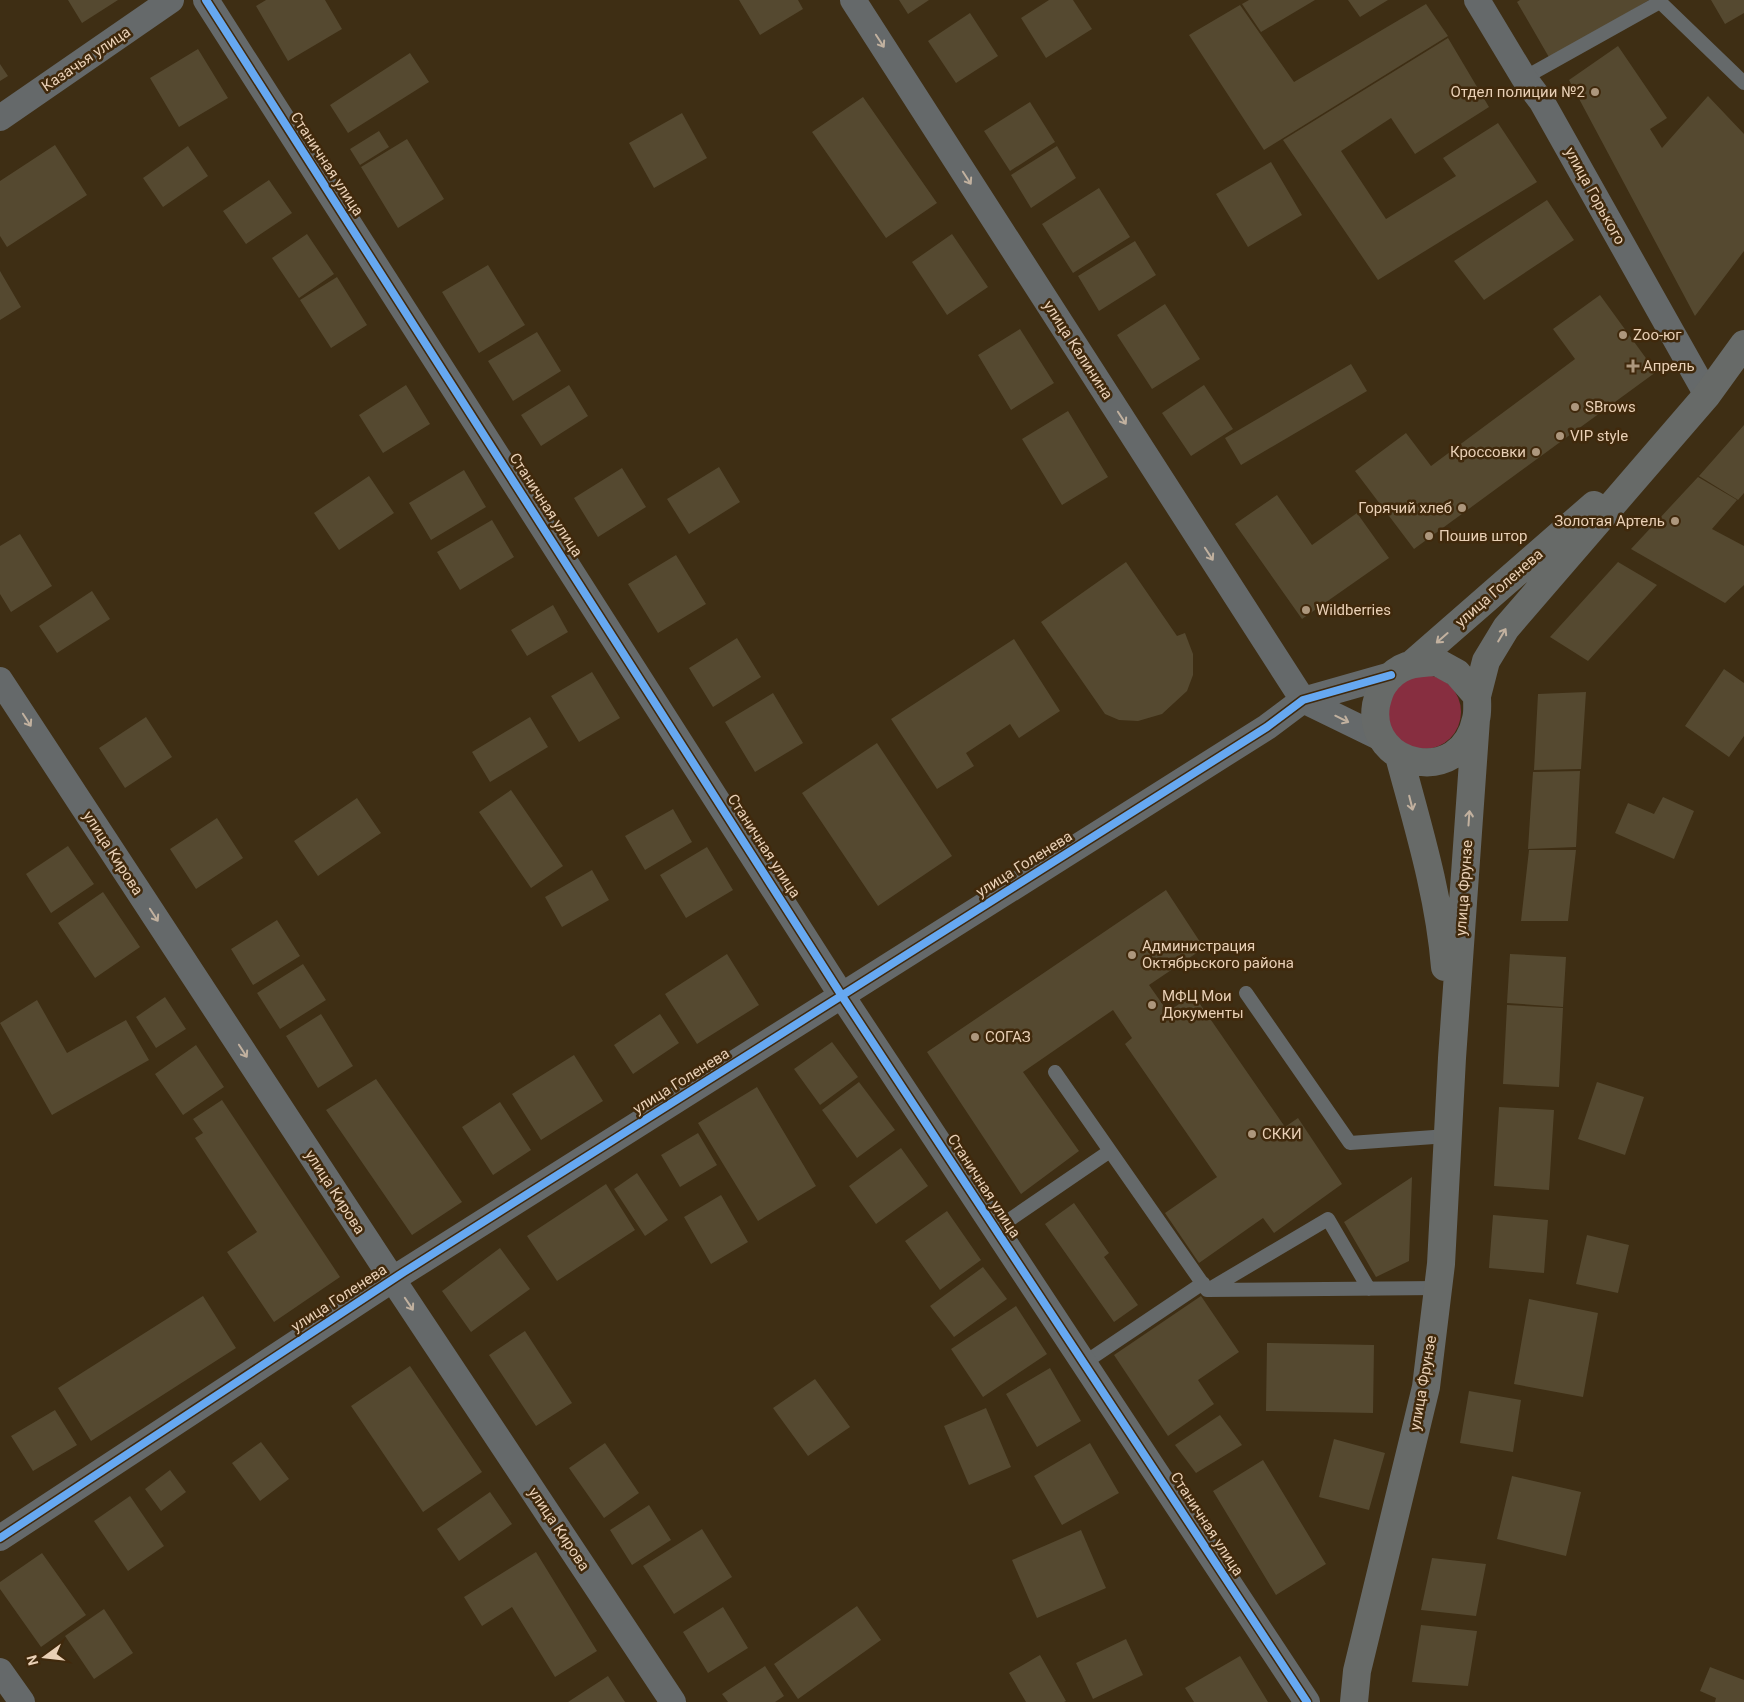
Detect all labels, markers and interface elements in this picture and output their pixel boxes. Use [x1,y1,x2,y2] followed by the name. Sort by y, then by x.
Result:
[38,23,134,95] street label: Казачья улица
[874,34,885,48] one-way arrow
[1450,83,1585,101] place label: Отдел полиции №2
[1589,86,1601,98] marker: Отдел полиции №2
[287,109,367,219] street label: Станичная улица
[1561,144,1629,248] street label: улица Горького
[963,170,973,184] one-way arrow
[1039,297,1117,403] street label: улица Калинина
[1633,326,1682,344] place label: Zoo-юг
[1617,329,1629,341] marker: Zoo-юг
[1643,357,1695,375] place label: Апрель
[1627,360,1639,372] marker: Апрель
[1585,398,1636,416] place label: SBrows
[1569,401,1581,413] marker: SBrows
[1117,410,1127,424] one-way arrow
[1570,427,1628,445] place label: VIP style
[1554,430,1566,442] marker: VIP style
[1450,443,1526,461] place label: Кроссовки
[1530,446,1542,458] marker: Кроссовки
[506,450,586,560] street label: Станичная улица
[1358,499,1452,517] place label: Горячий хлеб
[1456,502,1468,514] marker: Горячий хлеб
[1554,512,1665,530] place label: Золотая Артель
[1669,515,1681,527] marker: Золотая Артель
[1439,527,1527,545] place label: Пошив штор
[1423,530,1435,542] marker: Пошив штор
[1451,545,1547,631] street label: улица Голенева
[1205,547,1215,561] one-way arrow
[1316,601,1391,619] place label: Wildberries
[1300,604,1312,616] marker: Wildberries
[1497,629,1507,643] one-way arrow
[1435,632,1448,644] one-way arrow
[22,713,32,727] one-way arrow
[1334,715,1349,724] one-way arrow
[724,791,804,901] street label: Станичная улица
[1407,795,1417,811] one-way arrow
[79,808,147,898] street label: улица Кирова
[1465,810,1474,826] one-way arrow
[972,827,1076,901] street label: улица Голенева
[1452,839,1476,937] street label: улица Фрунзе
[149,908,159,922] one-way arrow
[1142,937,1294,972] place label: Администрация Октябрьского района
[1126,949,1138,961] marker: Администрация Октябрьского района
[1162,987,1244,1022] place label: МФЦ Мои Документы
[1146,999,1158,1011] marker: МФЦ Мои Документы
[985,1028,1031,1046] place label: СОГАЗ
[969,1031,981,1043] marker: СОГАЗ
[238,1044,248,1058] one-way arrow
[629,1044,733,1118] street label: улица Голенева
[1262,1125,1302,1143] place label: СККИ
[1246,1128,1258,1140] marker: СККИ
[944,1131,1024,1241] street label: Станичная улица
[301,1147,369,1237] street label: улица Кирова
[288,1260,390,1336] street label: улица Голенева
[404,1297,414,1311] one-way arrow
[1406,1334,1440,1432] street label: улица Фрунзе
[1167,1469,1247,1579] street label: Станичная улица
[524,1484,594,1574] street label: улица Кирова
[20,1632,70,1682] north arrow
[23,1654,41,1667] text: N

